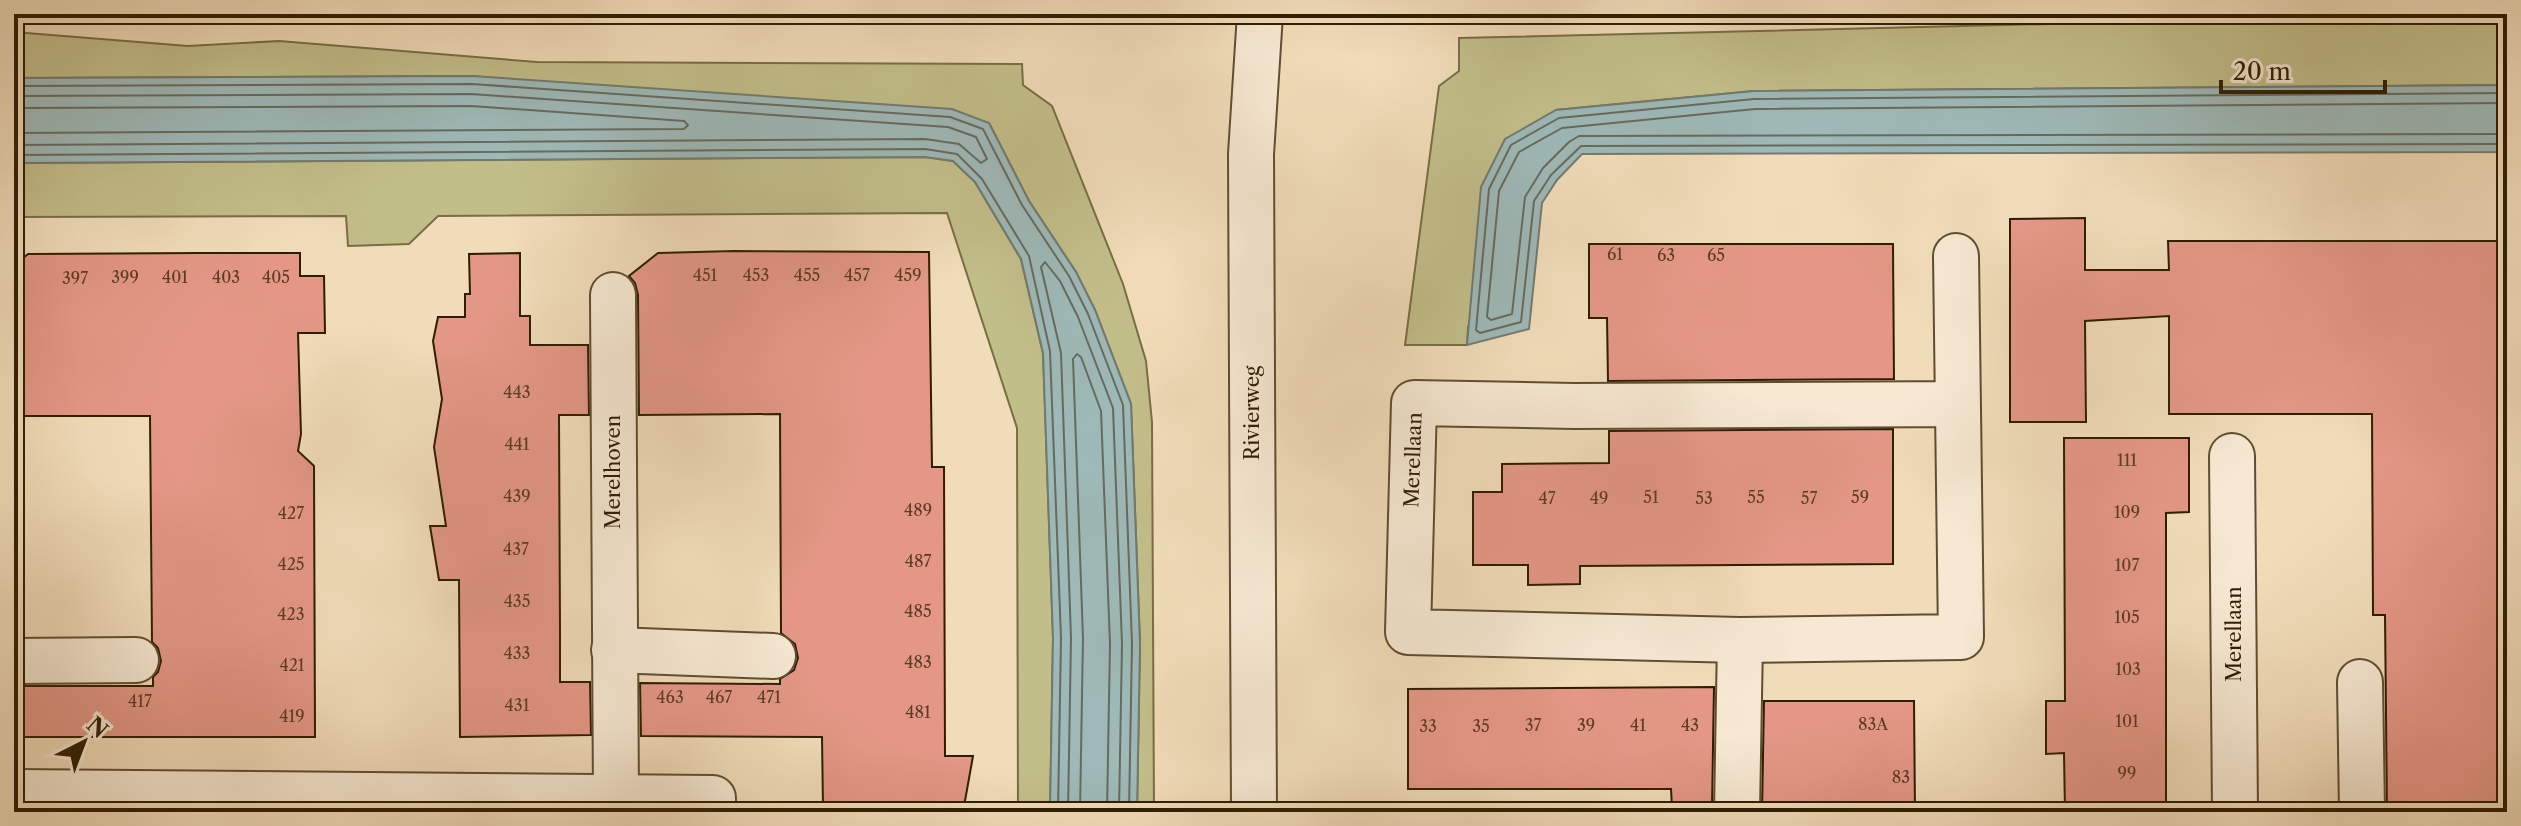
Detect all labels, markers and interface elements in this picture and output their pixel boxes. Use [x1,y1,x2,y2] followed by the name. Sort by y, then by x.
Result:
[2221,44,2385,94] scale bar
[2233,57,2291,86] text: 20 m
[1607,244,1623,264] house number: 61
[1657,245,1675,265] house number: 63
[1707,245,1725,265] house number: 65
[693,265,718,285] house number: 451
[743,265,769,285] house number: 453
[794,265,820,285] house number: 455
[844,265,870,285] house number: 457
[894,265,922,285] house number: 459
[111,267,139,287] house number: 399
[162,267,188,287] house number: 401
[212,267,240,287] house number: 403
[262,267,290,287] house number: 405
[62,268,88,288] house number: 397
[1240,365,1264,460] street label: Rivierweg
[503,382,531,402] house number: 443
[1399,411,1427,508] street label: Merellaan
[601,414,625,529] street label: Merelhoven
[504,434,530,454] house number: 441
[2117,450,2137,470] house number: 111
[503,486,531,506] house number: 439
[1643,487,1659,507] house number: 51
[1747,487,1765,507] house number: 55
[1851,487,1869,507] house number: 59
[1538,488,1556,508] house number: 47
[1590,488,1608,508] house number: 49
[1695,488,1713,508] house number: 53
[1801,488,1817,508] house number: 57
[904,500,932,520] house number: 489
[2114,502,2140,522] house number: 109
[278,503,304,523] house number: 427
[503,539,529,559] house number: 437
[905,551,931,571] house number: 487
[277,554,305,574] house number: 425
[2115,555,2139,575] house number: 107
[2222,586,2246,682] street label: Merellaan
[504,591,530,611] house number: 435
[904,601,932,621] house number: 485
[277,604,305,624] house number: 423
[2114,607,2140,627] house number: 105
[504,643,530,663] house number: 433
[904,652,932,672] house number: 483
[279,655,305,675] house number: 421
[2115,659,2141,679] house number: 103
[656,687,684,707] house number: 463
[706,687,732,707] house number: 467
[757,687,781,707] house number: 471
[128,691,152,711] house number: 417
[505,695,530,715] house number: 431
[44,702,124,782] north arrow
[905,702,931,722] house number: 481
[279,706,305,726] house number: 419
[81,711,113,744] text: N
[2115,711,2139,731] house number: 101
[1858,714,1889,734] house number: 83A
[1525,715,1541,735] house number: 37
[1577,715,1595,735] house number: 39
[1630,715,1646,735] house number: 41
[1681,715,1699,735] house number: 43
[1419,716,1437,736] house number: 33
[1472,716,1490,736] house number: 35
[2118,763,2136,783] house number: 99
[1892,767,1910,787] house number: 83

